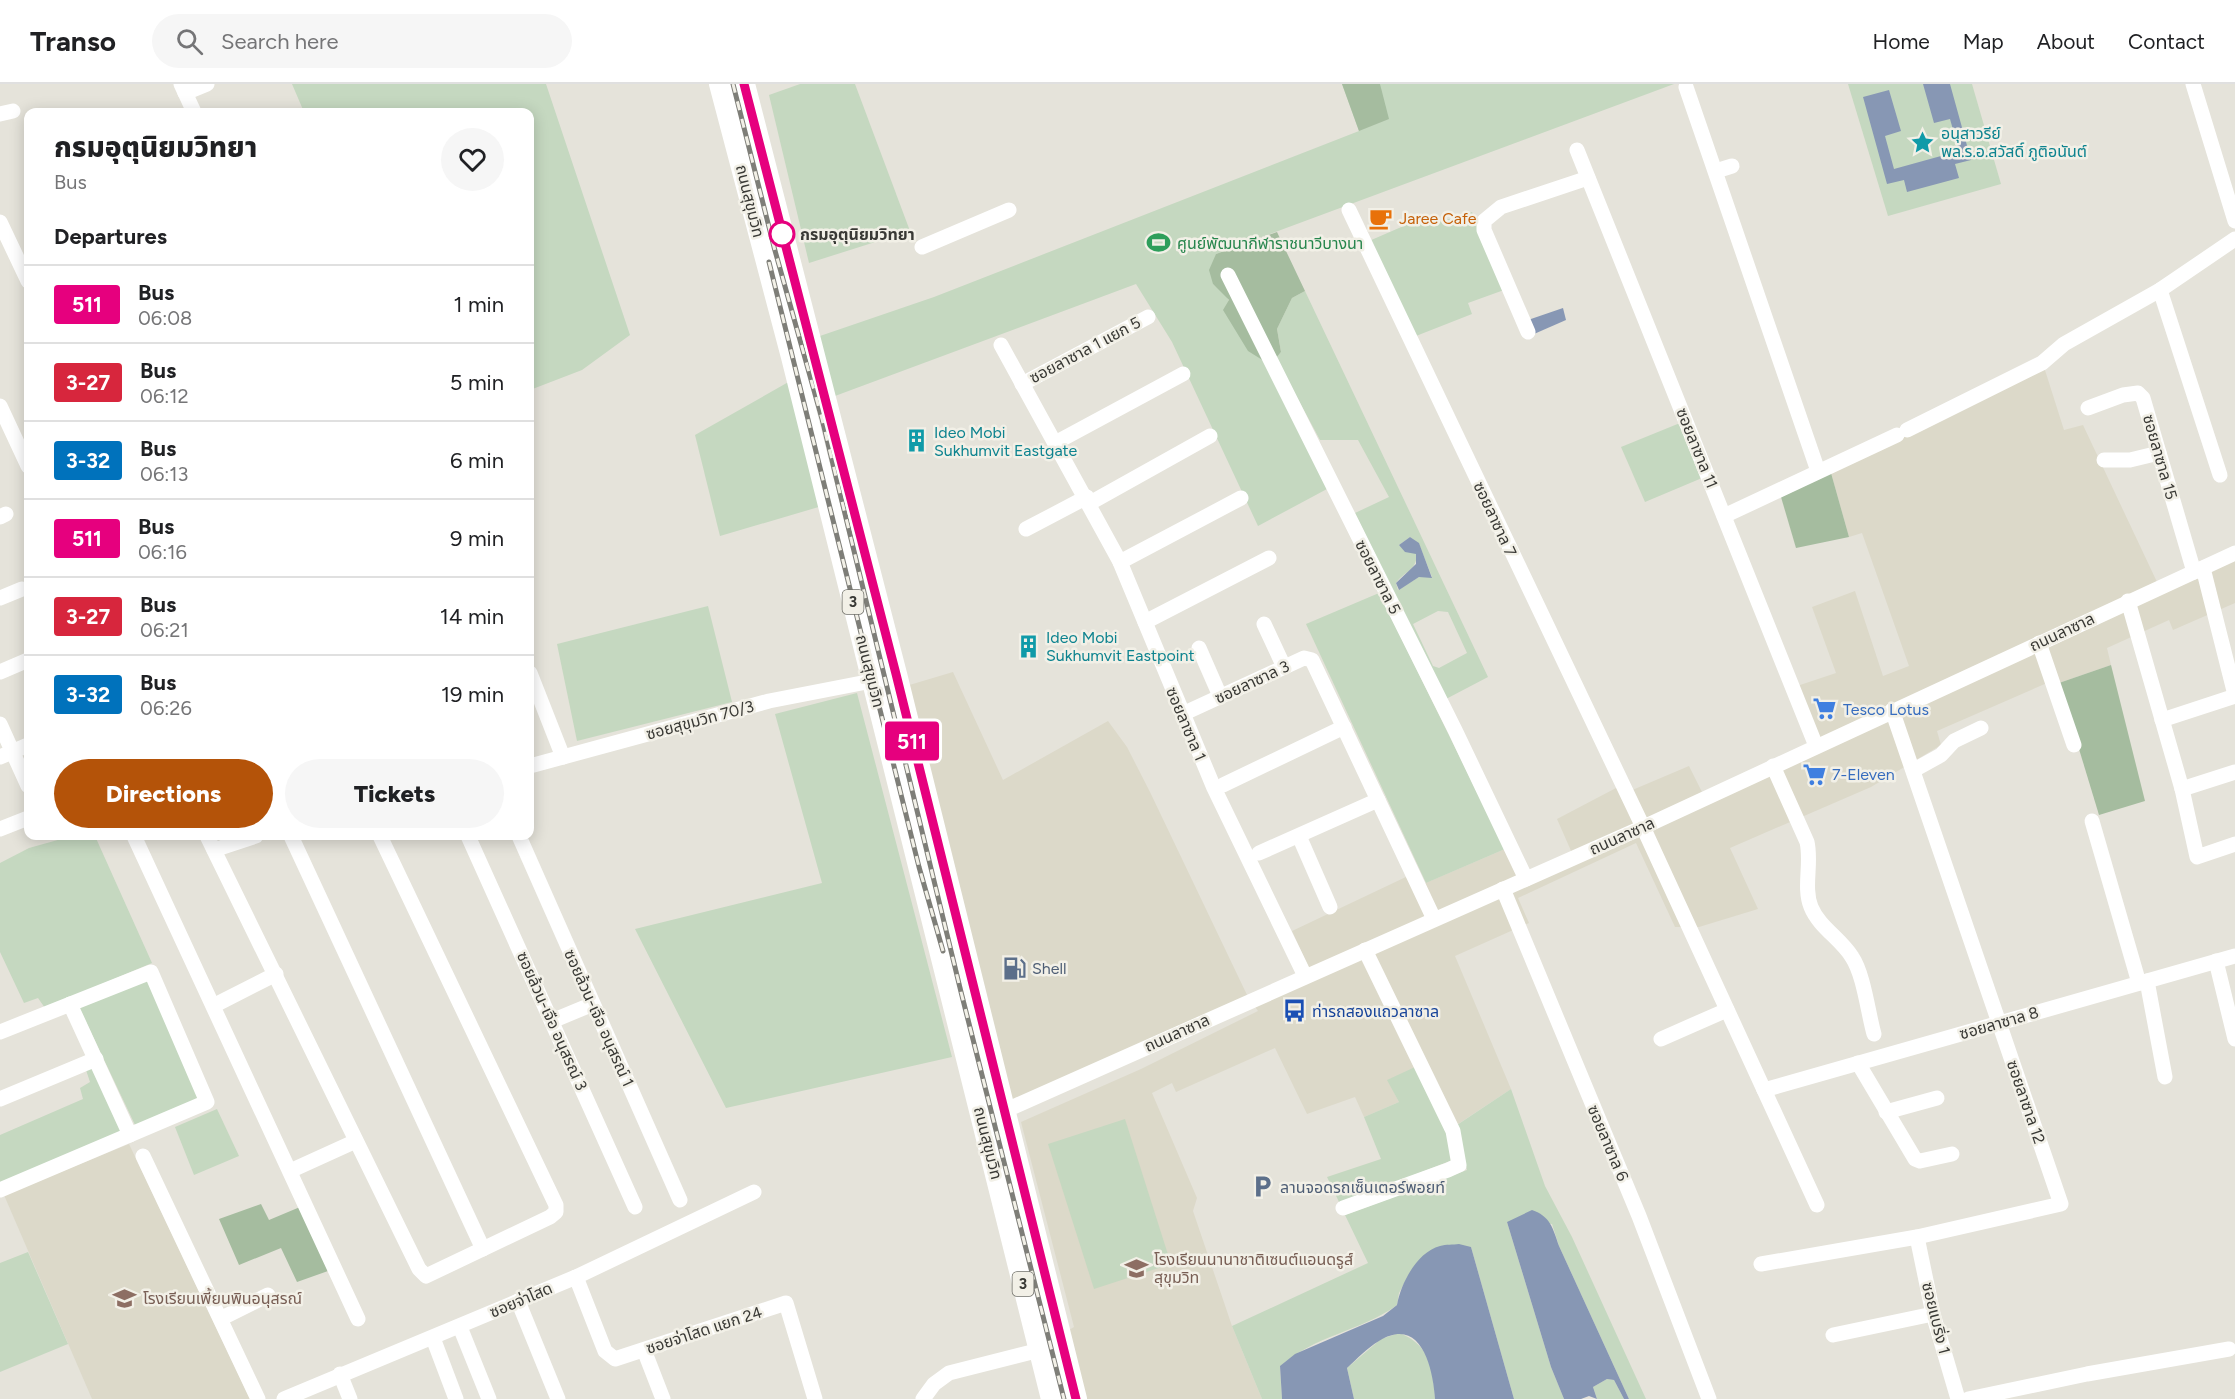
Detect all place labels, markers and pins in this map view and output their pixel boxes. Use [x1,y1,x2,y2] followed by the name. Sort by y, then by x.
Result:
[1941,124,2087,161] place label: อนุสาวรีย์ พล.ร.อ.สวัสดิ์ ภูติอนันต์
[1910,129,1936,155] place icon: อนุสาวรีย์ พล.ร.อ.สวัสดิ์ ภูติอนันต์
[1368,205,1394,231] cafe icon: Jaree Cafe
[1399,209,1477,228] place label: Jaree Cafe
[769,221,795,247] marker: กรมอุตุนิยมวิทยา
[800,225,915,244] place label: กรมอุตุนิยมวิทยา
[1146,230,1172,256] sports icon: ศูนย์พัฒนากีฬาราชนาวีบางนา
[1177,234,1363,253] place label: ศูนย์พัฒนากีฬาราชนาวีบางนา
[934,423,1078,460] place label: Ideo Mobi Sukhumvit Eastgate
[903,428,929,454] building icon: Ideo Mobi Sukhumvit Eastgate
[1046,628,1194,665] place label: Ideo Mobi Sukhumvit Eastpoint
[1015,633,1041,659] building icon: Ideo Mobi Sukhumvit Eastpoint
[1812,696,1838,722] supermarket icon: Tesco Lotus
[1843,700,1929,719] place label: Tesco Lotus
[1801,761,1827,787] supermarket icon: 7-Eleven
[1832,765,1895,784] place label: 7-Eleven
[1001,955,1027,981] fuel station icon: Shell
[1032,959,1067,978] place label: Shell
[1281,998,1307,1024] bus stop icon: ท่ารถสองแถวลาซาล
[1312,1002,1439,1021] place label: ท่ารถสองแถวลาซาล
[1249,1174,1275,1200] parking icon: ลานจอดรถเซ็นเตอร์พอยท์
[1280,1178,1445,1197] place label: ลานจอดรถเซ็นเตอร์พอยท์
[1154,1250,1353,1287] place label: โรงเรียนนานาชาติเซนต์แอนดรูส์ สุขุมวิท
[1123,1255,1149,1281] school or university icon: โรงเรียนนานาชาติเซนต์แอนดรูส์ สุขุมวิท
[112,1285,138,1311] school or university icon: โรงเรียนเพี้ยนพินอนุสรณ์
[143,1287,302,1308] place label: โรงเรียนเพี้ยนพินอนุสรณ์

